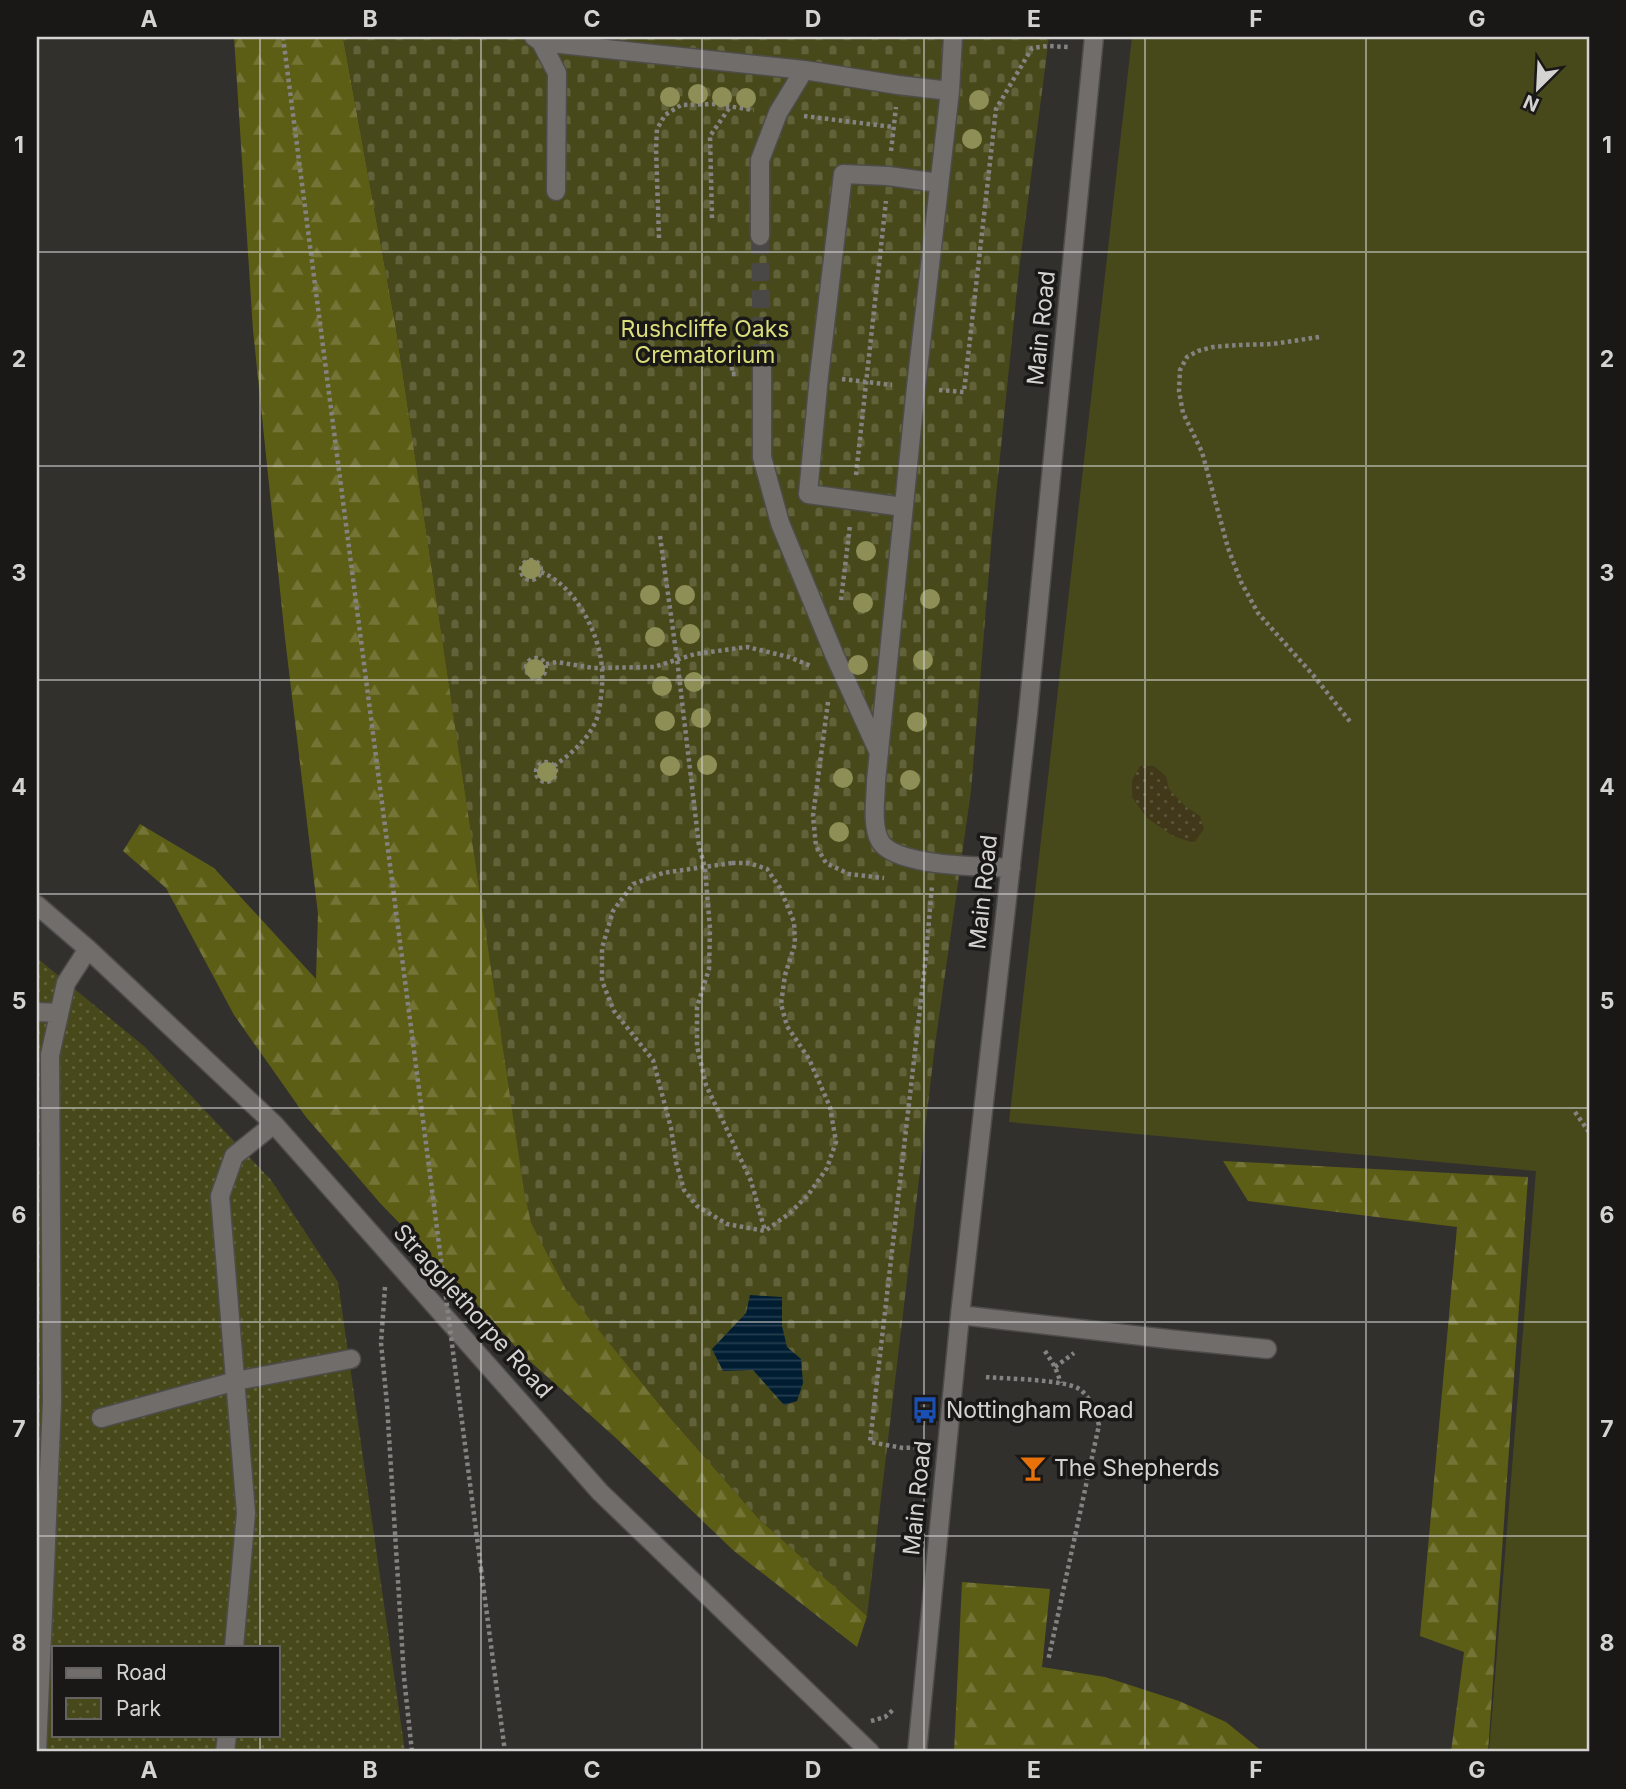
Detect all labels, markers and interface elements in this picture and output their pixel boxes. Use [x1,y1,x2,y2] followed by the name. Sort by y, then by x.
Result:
[140,5,158,33] text: A
[362,5,378,33] text: B
[583,5,601,33] text: C
[805,5,821,33] text: D
[1027,5,1041,33] text: E
[1249,5,1263,33] text: F
[1468,5,1486,33] text: G
[1504,52,1574,122] north arrow
[1520,90,1543,117] text: N
[14,131,24,159] text: 1
[1602,131,1612,159] text: 1
[1021,269,1061,387] street label: Main Road
[620,315,790,369] park label: Rushcliffe Oaks Crematorium
[12,345,26,373] text: 2
[1600,345,1614,373] text: 2
[12,559,26,587] text: 3
[1600,559,1614,587] text: 3
[11,773,27,801] text: 4
[1599,773,1615,801] text: 4
[963,833,1003,951] street label: Main Road
[12,987,26,1015] text: 5
[1600,987,1614,1015] text: 5
[12,1201,26,1229] text: 6
[1600,1201,1614,1229] text: 6
[388,1218,558,1404] street label: Stragglethorpe Road
[910,1395,940,1425] bus stop icon: Nottingham Road
[946,1396,1133,1424] place label: Nottingham Road
[12,1415,26,1443] text: 7
[1600,1415,1614,1443] text: 7
[897,1439,937,1557] street label: Main Road
[1018,1453,1048,1483] bar icon: The Shepherds
[1054,1454,1220,1482] place label: The Shepherds
[12,1629,26,1657] text: 8
[1600,1629,1614,1657] text: 8
[52,1646,280,1736] legend
[116,1660,167,1685] text: Road
[116,1696,161,1721] text: Park
[140,1756,158,1784] text: A
[362,1756,378,1784] text: B
[583,1756,601,1784] text: C
[805,1756,821,1784] text: D
[1027,1756,1041,1784] text: E
[1249,1756,1263,1784] text: F
[1468,1756,1486,1784] text: G

